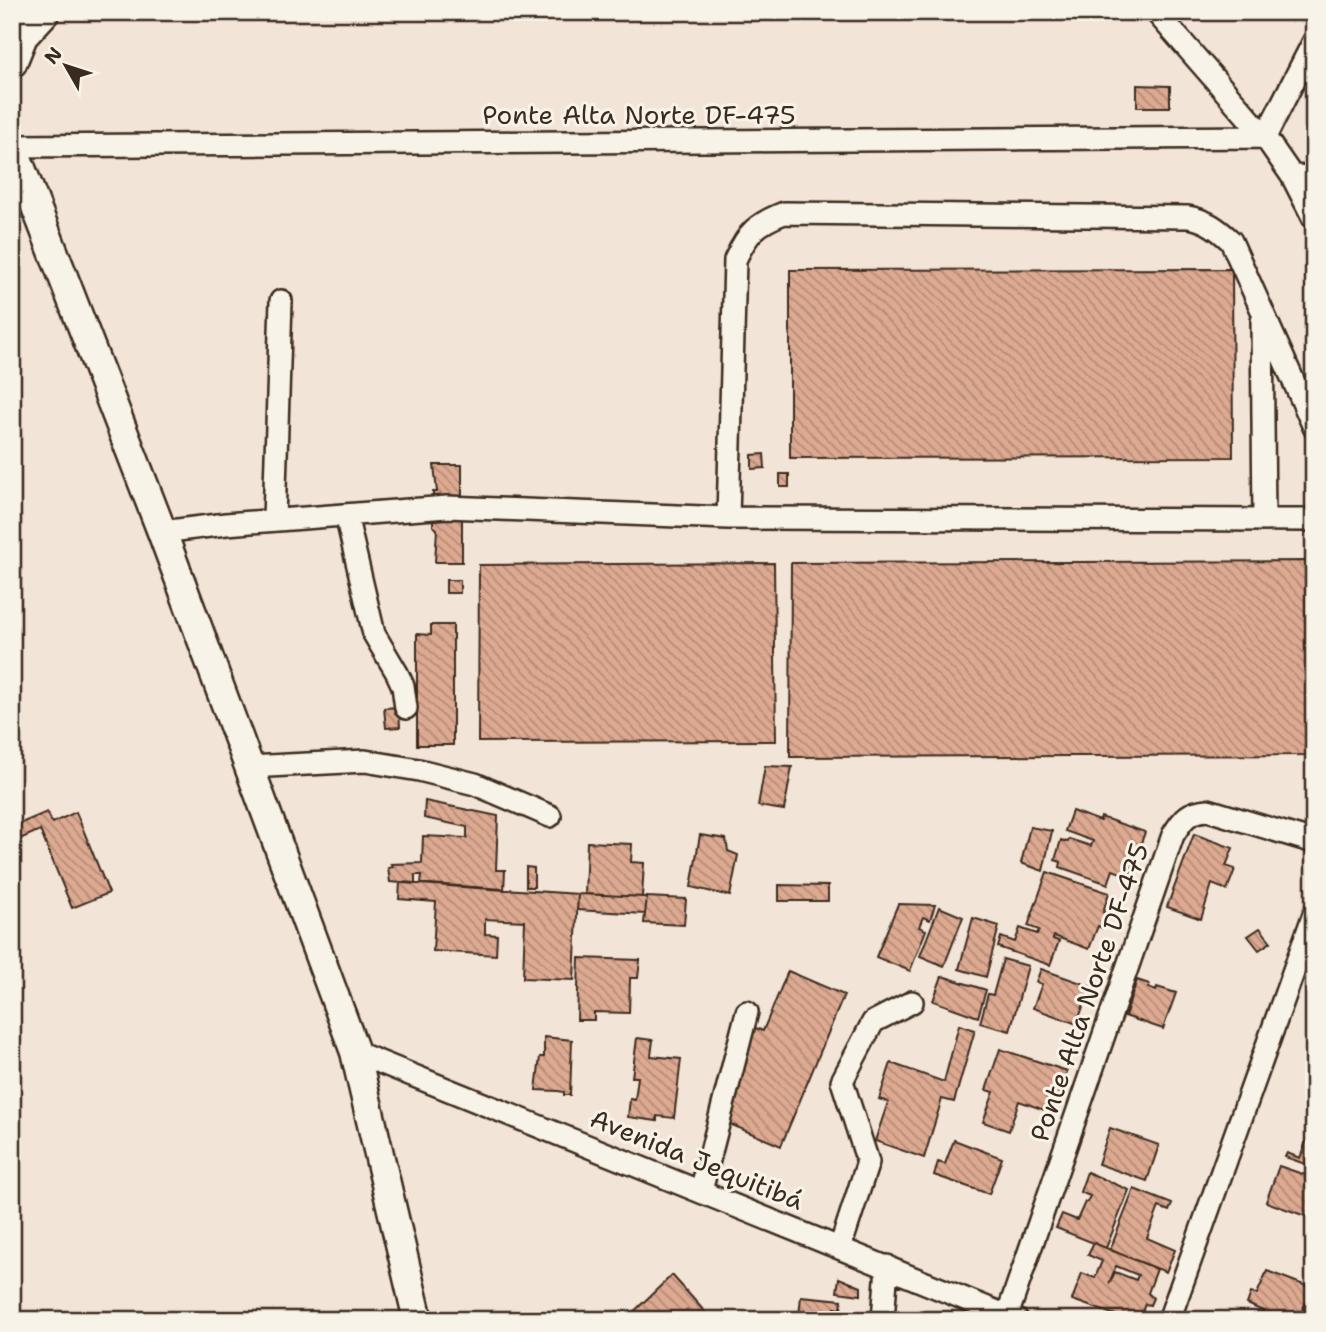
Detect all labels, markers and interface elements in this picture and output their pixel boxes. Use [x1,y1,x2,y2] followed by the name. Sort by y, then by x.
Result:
[32,32,102,102] north arrow
[39,42,68,69] text: N
[482,97,796,132] street label: Ponte Alta Norte DF-475
[1021,838,1157,1146] street label: Ponte Alta Norte DF-475
[585,1100,809,1218] street label: Avenida Jequitibá

